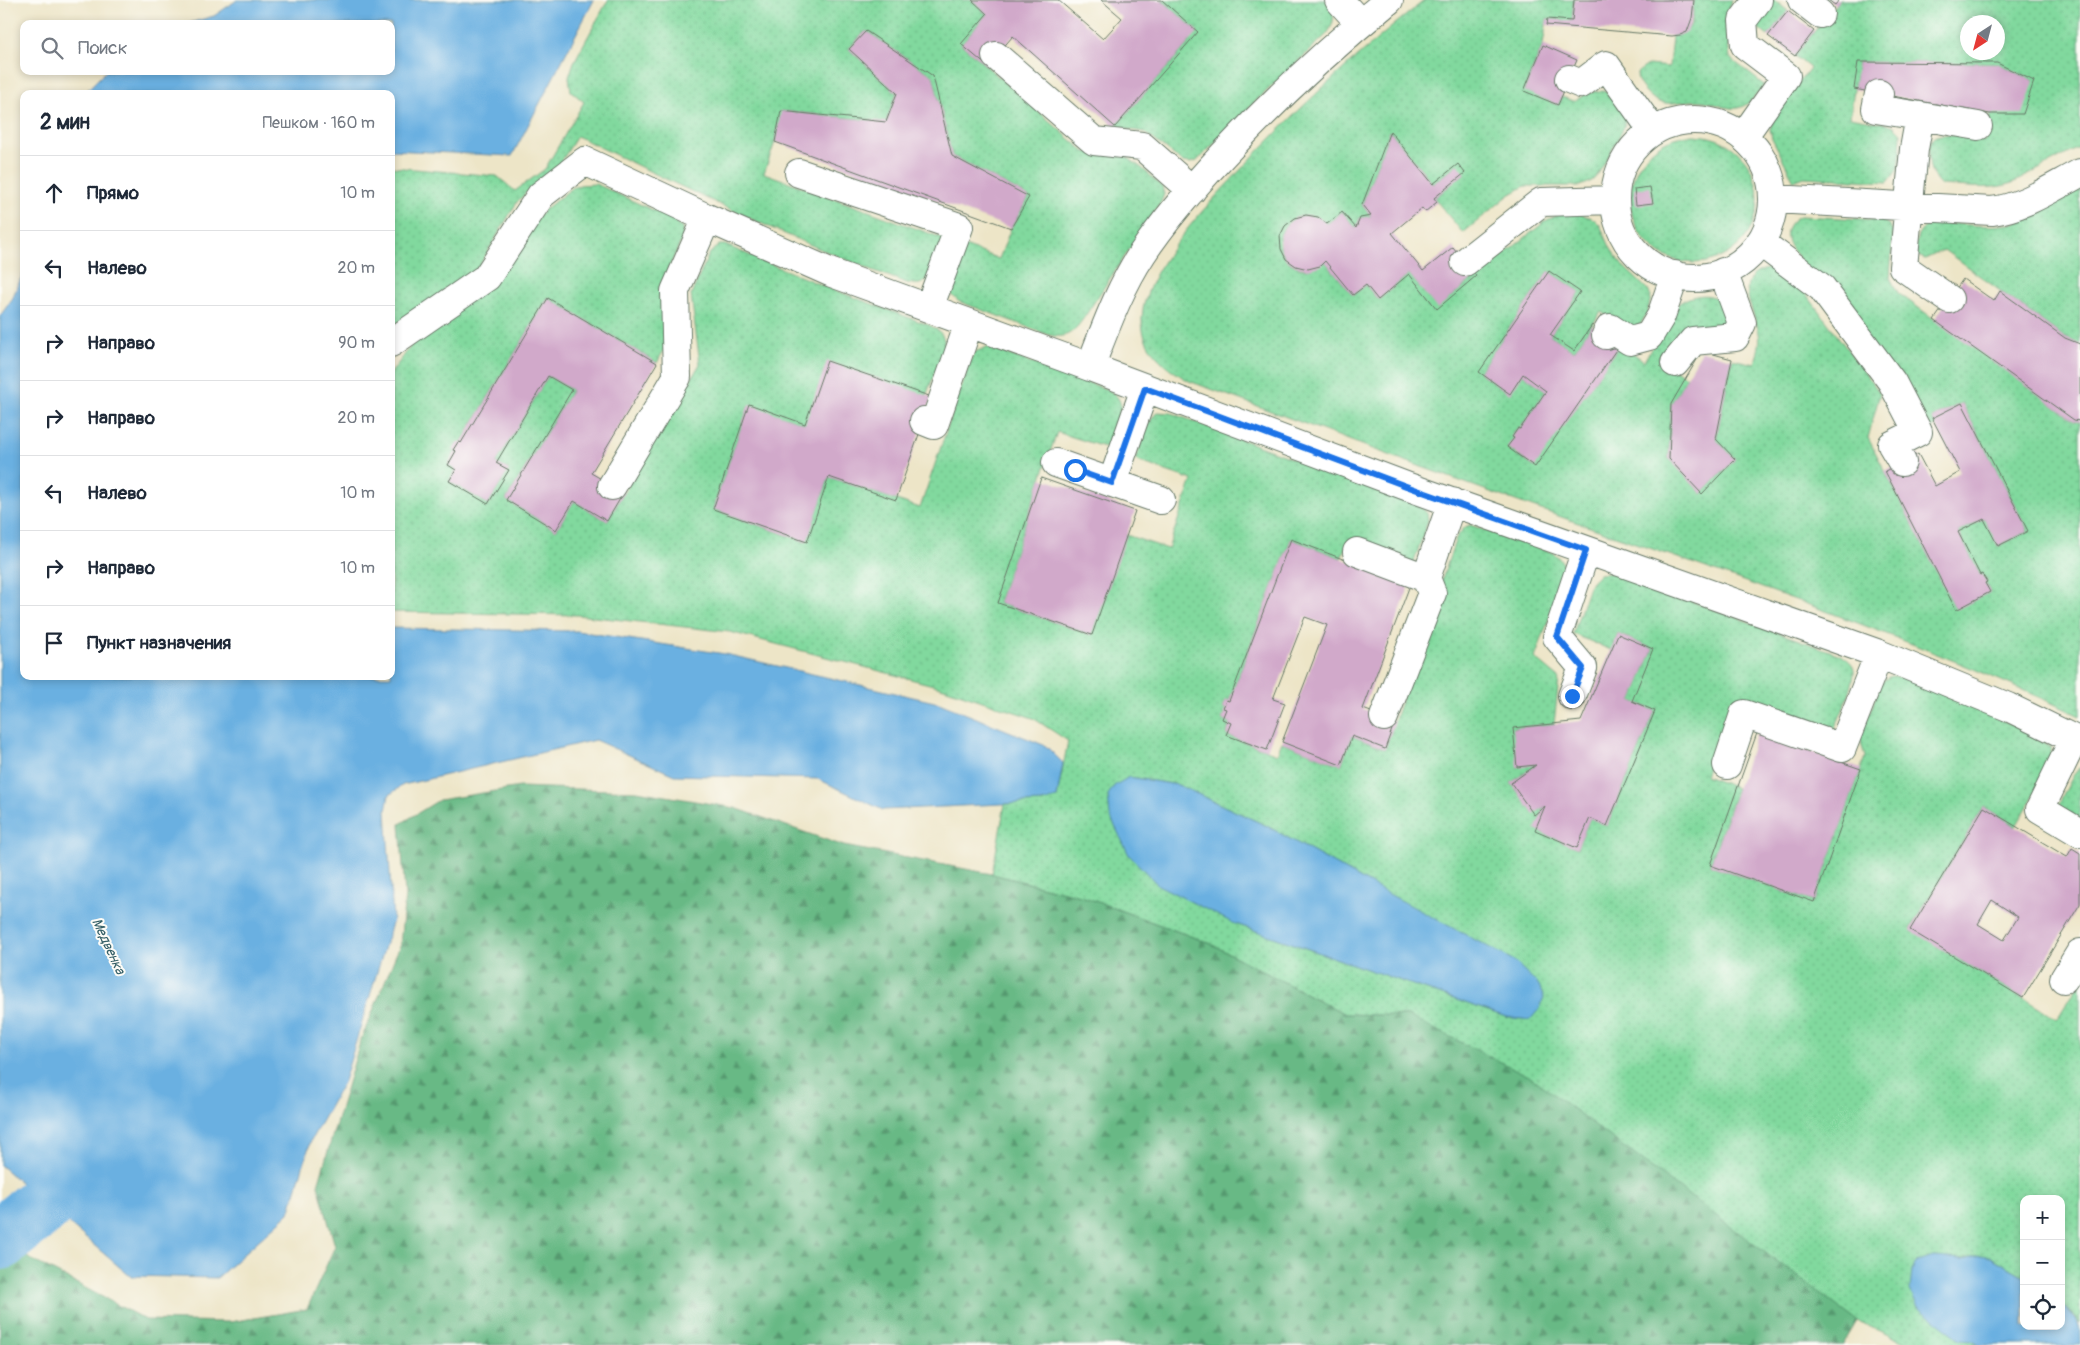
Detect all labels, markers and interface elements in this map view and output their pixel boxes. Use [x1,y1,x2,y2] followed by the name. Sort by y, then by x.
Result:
[1960,15,2005,60] north arrow
[20,20,395,75] search box
[38,34,66,62] icon: search
[78,36,128,60] text: Поиск
[40,109,90,136] text: 2 мин
[263,113,375,133] text: Пешком · 160 m
[40,179,68,207] icon: ahead
[87,181,139,205] text: Прямо
[340,183,375,203] text: 10 m
[40,254,68,282] icon: left
[87,256,147,280] text: Налево
[337,258,375,278] text: 20 m
[40,329,68,357] icon: right
[87,331,155,355] text: Направо
[338,333,375,353] text: 90 m
[40,404,68,432] icon: right
[87,406,155,430] text: Направо
[337,408,375,428] text: 20 m
[1064,459,1087,482] route start
[40,479,68,507] icon: left
[87,481,147,505] text: Налево
[340,483,375,503] text: 10 m
[40,554,68,582] icon: right
[87,556,155,580] text: Направо
[340,558,375,578] text: 10 m
[40,629,68,657] icon: arrive
[87,631,231,655] text: Пункт назначения
[1561,685,1584,708] route end
[88,915,130,978] water label: Медвенка
[2020,1195,2065,1330] map controls
[2020,1195,2065,1240] button: +
[2020,1240,2065,1285] button: −
[2020,1285,2065,1330] button: locate

